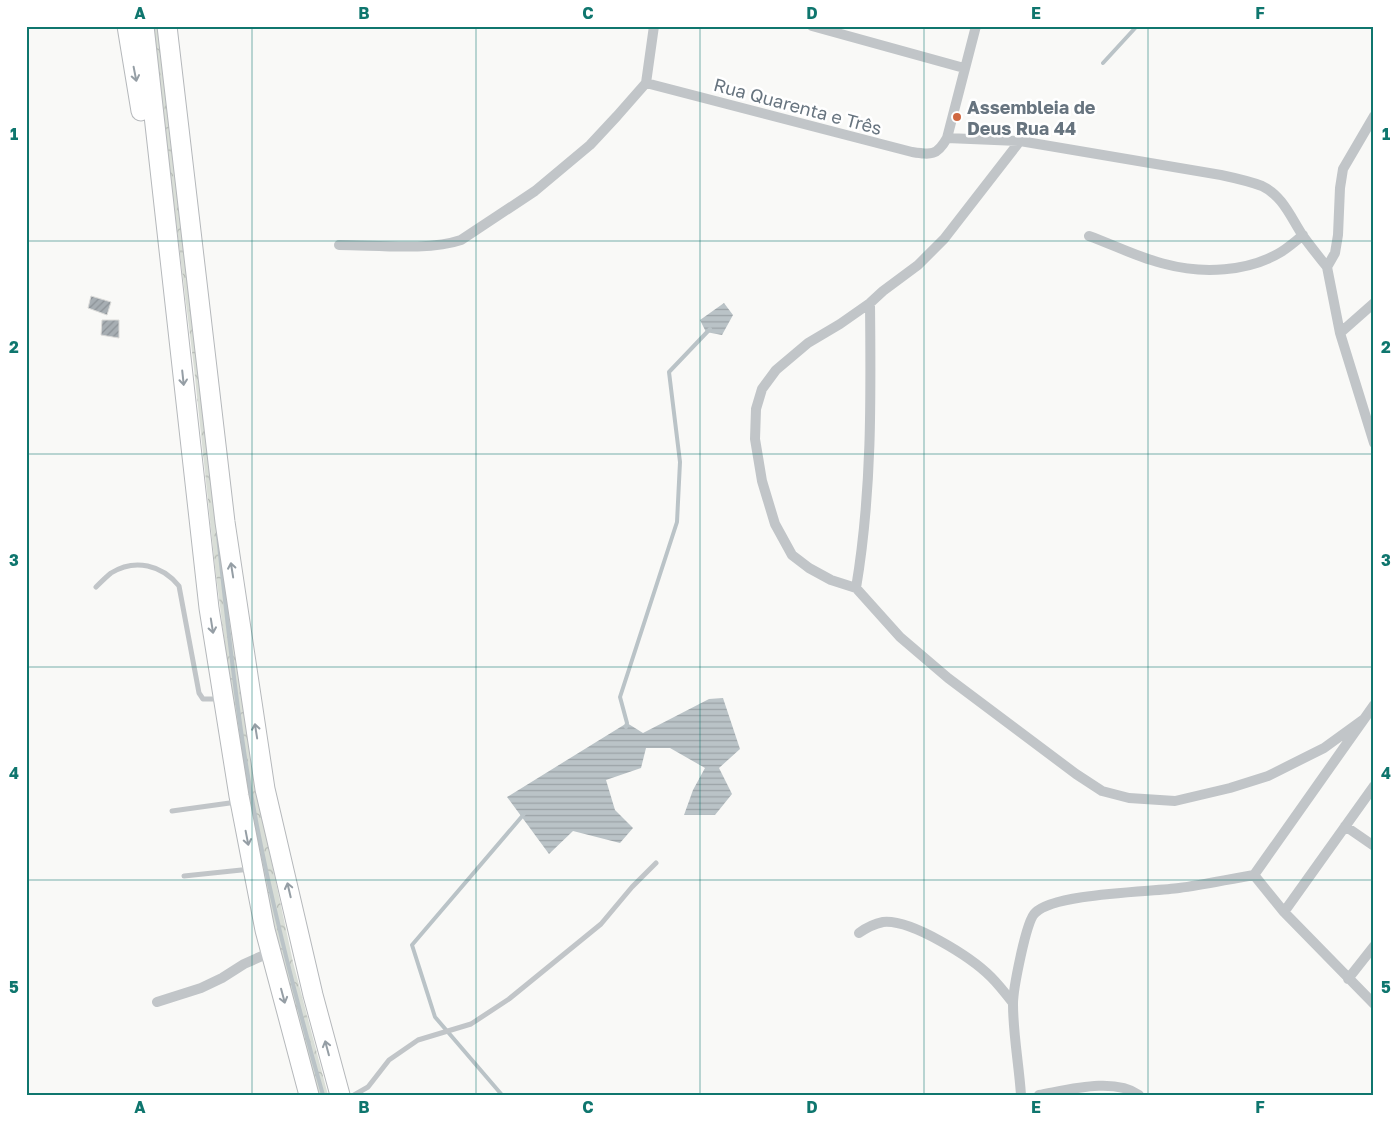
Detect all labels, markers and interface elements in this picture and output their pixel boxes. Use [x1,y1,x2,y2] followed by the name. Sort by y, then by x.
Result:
[134,3,146,23] text: A
[358,3,370,23] text: B
[582,3,594,23] text: C
[806,3,818,23] text: D
[1031,3,1041,23] text: E
[1255,3,1265,23] text: F
[131,66,140,82] one-way arrow
[712,73,884,139] street label: Rua Quarenta e Três
[967,96,1096,139] place label: Assembleia de Deus Rua 44
[951,111,963,123] marker: Assembleia de Deus Rua 44
[10,124,18,144] text: 1
[1382,124,1390,144] text: 1
[9,337,19,357] text: 2
[1381,337,1391,357] text: 2
[178,369,188,385] one-way arrow
[9,550,19,570] text: 3
[1381,550,1391,570] text: 3
[227,562,237,578] one-way arrow
[207,618,217,634] one-way arrow
[251,723,261,739] one-way arrow
[9,763,19,783] text: 4
[1381,763,1391,783] text: 4
[243,830,252,846] one-way arrow
[284,882,293,898] one-way arrow
[9,977,19,997] text: 5
[1381,977,1391,997] text: 5
[278,988,288,1004] one-way arrow
[322,1040,331,1056] one-way arrow
[134,1097,146,1117] text: A
[358,1097,370,1117] text: B
[582,1097,594,1117] text: C
[806,1097,818,1117] text: D
[1031,1097,1041,1117] text: E
[1255,1097,1265,1117] text: F

